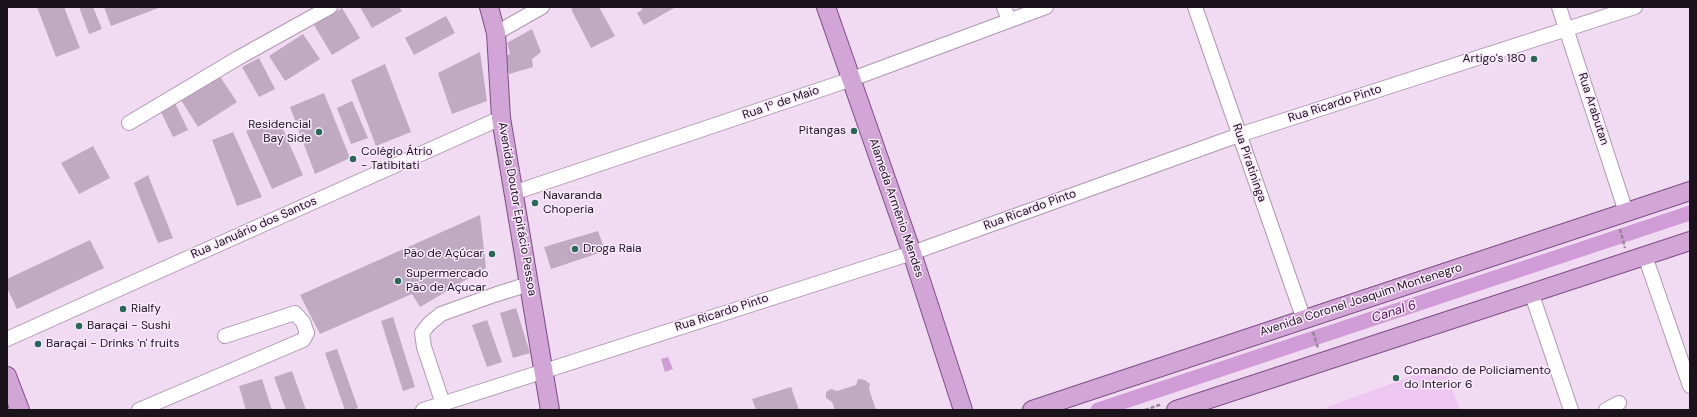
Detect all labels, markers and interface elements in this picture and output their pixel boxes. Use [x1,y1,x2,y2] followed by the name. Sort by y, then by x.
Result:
[1463,52,1526,66] place label: Artigo's 180
[1529,54,1539,64] marker: Artigo's 180
[1575,71,1611,147] street label: Rua Arabutan
[1286,82,1384,126] street label: Rua Ricardo Pinto
[741,83,821,123] street label: Rua 1º de Maio
[248,118,311,146] place label: Residencial Bay Side
[495,121,539,297] street label: Avenida Doutor Epitácio Pessoa
[1229,122,1269,204] street label: Rua Piratininga
[799,124,846,138] place label: Pitangas
[849,126,859,136] marker: Pitangas
[314,127,324,137] marker: Residencial Bay Side
[865,137,927,279] street label: Alameda Armênio Mendes
[361,145,433,173] place label: Colégio Átrio - Tatibitati
[348,154,358,164] marker: Colégio Átrio - Tatibitati
[982,187,1078,233] street label: Rua Ricardo Pinto
[543,189,602,217] place label: Navaranda Choperia
[189,194,319,262] street label: Rua Januário dos Santos
[530,198,540,208] marker: Navaranda Choperia
[583,242,642,256] place label: Droga Raia
[570,244,580,254] marker: Droga Raia
[404,247,484,261] place label: Pão de Açúcar
[487,249,497,259] marker: Pão de Açúcar
[1258,260,1464,340] street label: Avenida Coronel Joaquim Montenegro
[406,267,488,295] place label: Supermercado Pão de Açucar
[393,276,403,286] marker: Supermercado Pão de Açucar
[673,291,771,335] street label: Rua Ricardo Pinto
[1370,298,1418,326] water label: Canal 6
[131,302,161,316] place label: Rialfy
[118,304,128,314] marker: Rialfy
[87,319,171,333] place label: Baraçai - Sushi
[74,321,84,331] marker: Baraçai - Sushi
[46,337,180,351] place label: Baraçai - Drinks 'n' fruits
[33,339,43,349] marker: Baraçai - Drinks 'n' fruits
[1404,364,1551,392] place label: Comando de Policiamento do Interior 6
[1391,373,1401,383] marker: Comando de Policiamento do Interior 6

